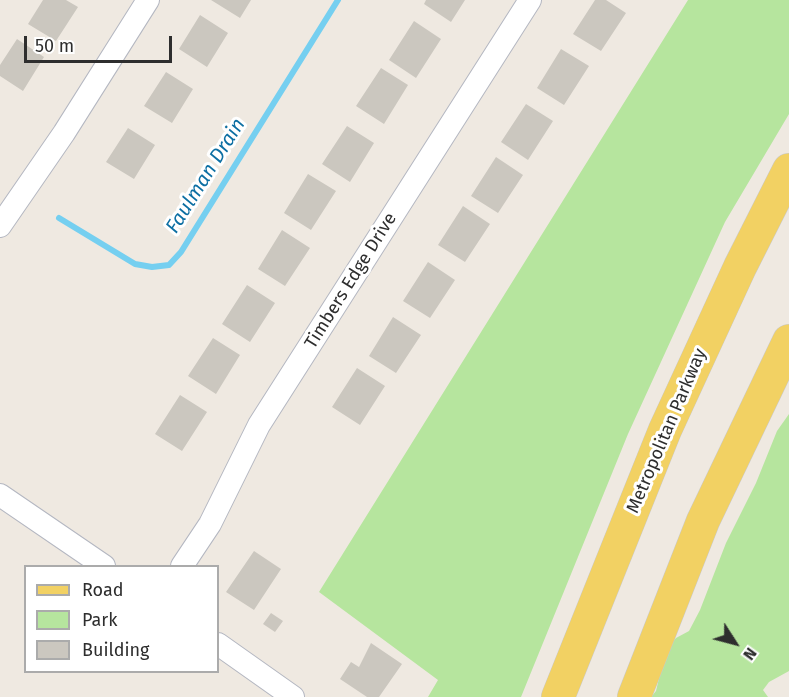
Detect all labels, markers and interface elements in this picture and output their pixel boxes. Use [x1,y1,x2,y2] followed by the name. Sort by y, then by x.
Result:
[27,24,176,62] scale bar
[35,35,74,57] text: 50 m
[161,114,251,238] water label: Faulman Drain
[300,209,402,353] street label: Timbers Edge Drive
[623,345,711,517] street label: Metropolitan Parkway
[24,565,219,673] legend
[82,579,124,601] text: Road
[82,609,117,631] text: Park
[705,613,765,673] north arrow
[82,639,149,661] text: Building
[739,644,761,664] text: N

